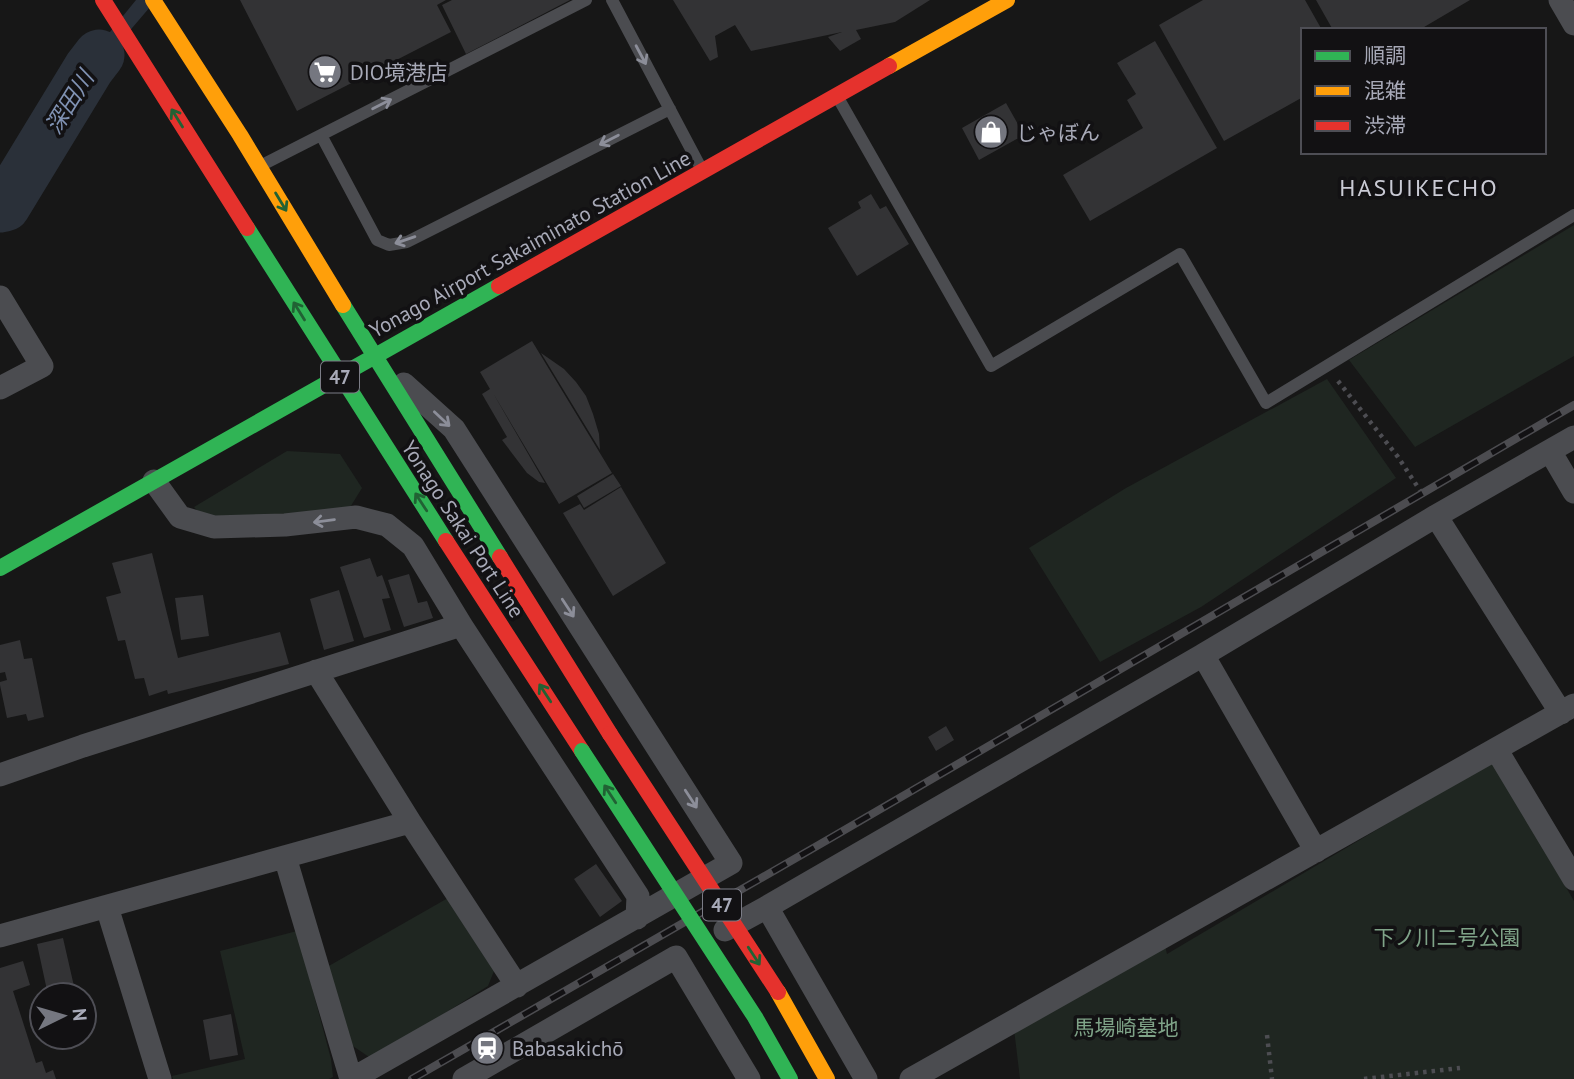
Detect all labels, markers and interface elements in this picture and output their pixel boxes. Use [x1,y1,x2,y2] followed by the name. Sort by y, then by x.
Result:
[1301,28,1546,154] legend
[1364,42,1406,69] text: 順調
[634,44,648,64] one-way arrow
[306,53,344,91] supermarket icon: DIO境港店
[350,59,447,86] place label: DIO境港店
[38,63,101,139] water label: 深田川
[1364,77,1406,104] text: 混雑
[371,97,392,110] one-way arrow
[170,109,185,128] one-way arrow
[1364,112,1406,139] text: 渋滞
[972,113,1010,151] shop icon: じゃぼん
[1016,119,1100,146] place label: じゃぼん
[599,133,620,147] one-way arrow
[365,144,695,344] street label: Yonago Airport Sakaiminato Station Line
[1339,172,1499,203] district label: HASUIKECHO
[274,192,288,212] one-way arrow
[395,235,417,248] one-way arrow
[291,301,305,321] one-way arrow
[321,362,359,392] road number: 47
[433,410,450,427] one-way arrow
[396,435,530,623] street label: Yonago Sakai Port Line
[414,493,429,512] one-way arrow
[313,514,336,527] one-way arrow
[561,597,575,617] one-way arrow
[537,684,551,704] one-way arrow
[602,784,616,804] one-way arrow
[683,789,698,808] one-way arrow
[703,890,741,920] road number: 47
[1374,924,1521,951] park label: 下ノ川二号公園
[748,945,762,965] one-way arrow
[28,981,98,1051] north arrow
[67,1007,92,1022] text: N
[1074,1014,1179,1041] park label: 馬場崎墓地
[468,1029,506,1067] station icon: Babasakichō
[512,1035,624,1062] place label: Babasakichō

